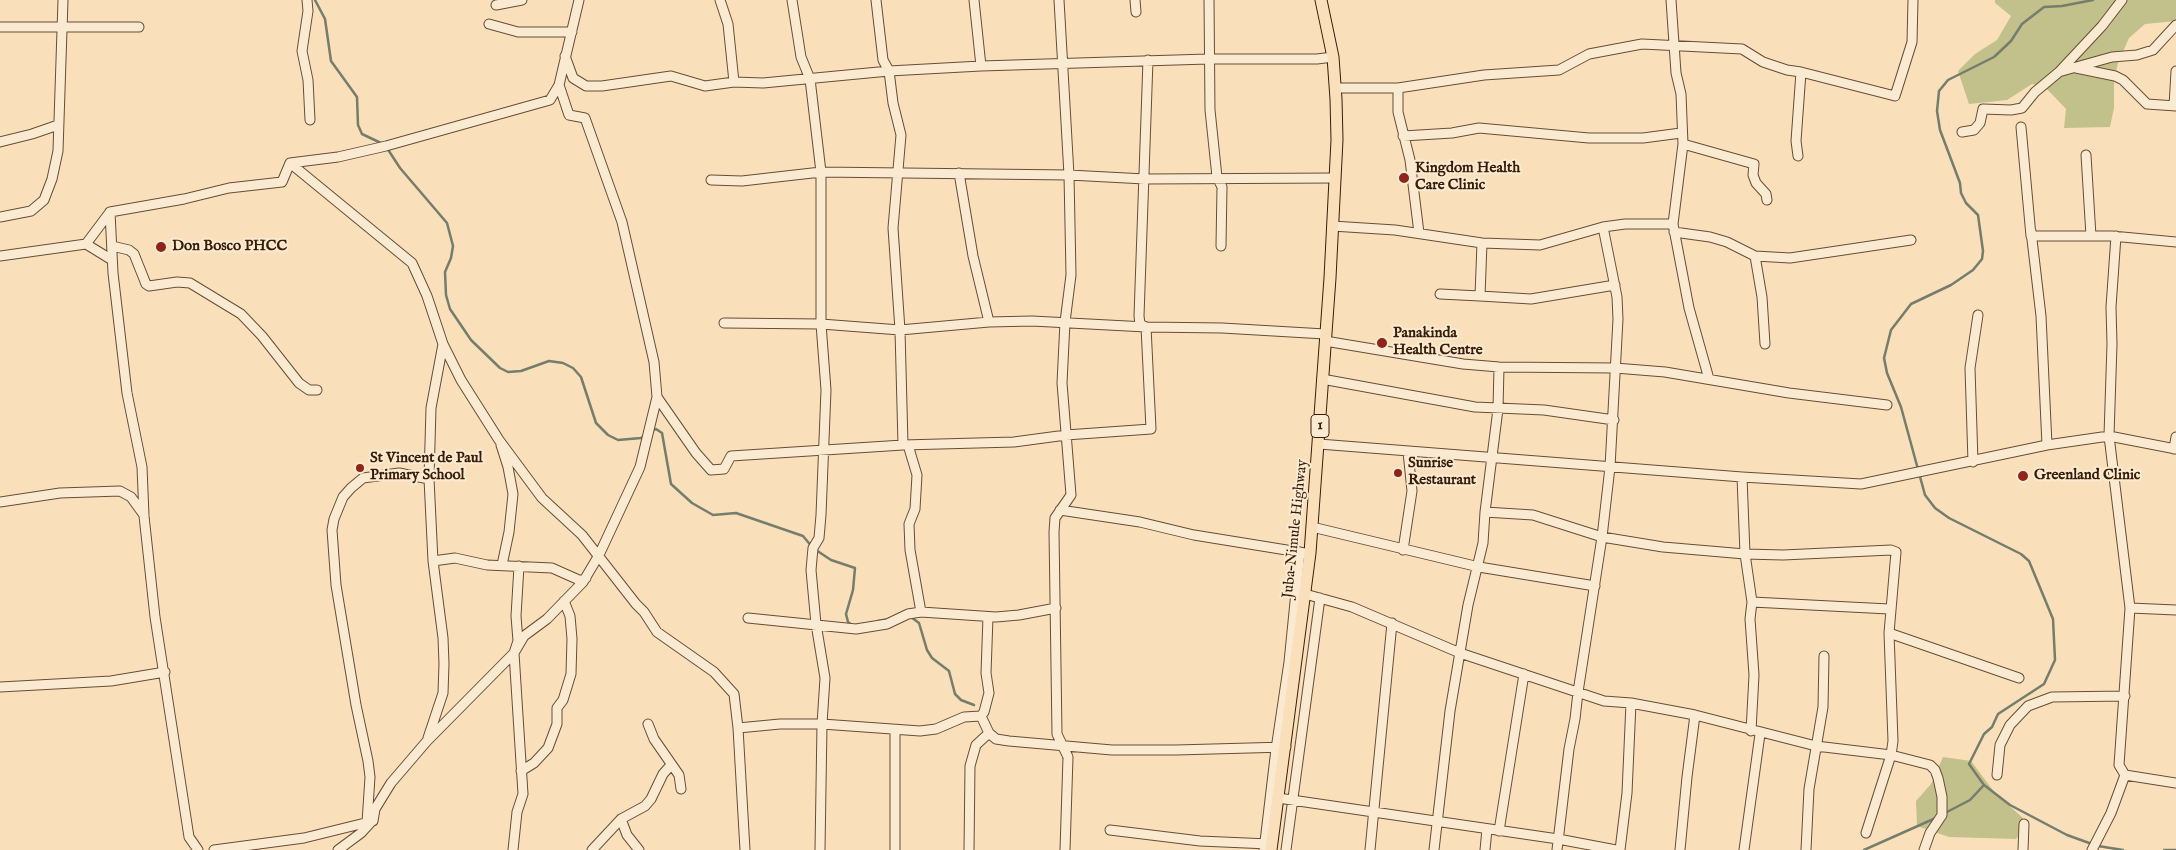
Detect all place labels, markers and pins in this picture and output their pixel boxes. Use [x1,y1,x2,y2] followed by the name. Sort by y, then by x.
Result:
[1415,160,1520,195] place label: Kingdom Health Care Clinic
[1397,171,1411,185] marker: Kingdom Health Care Clinic
[172,238,287,256] place label: Don Bosco PHCC
[154,240,168,254] marker: Don Bosco PHCC
[1393,325,1483,360] place label: Panakinda Health Centre
[1375,336,1389,350] marker: Panakinda Health Centre
[370,450,483,485] place label: St Vincent de Paul Primary School
[1408,455,1476,490] place label: Sunrise Restaurant
[354,462,366,474] marker: St Vincent de Paul Primary School
[1392,467,1404,479] marker: Sunrise Restaurant
[2034,467,2140,485] place label: Greenland Clinic
[2016,469,2030,483] marker: Greenland Clinic

